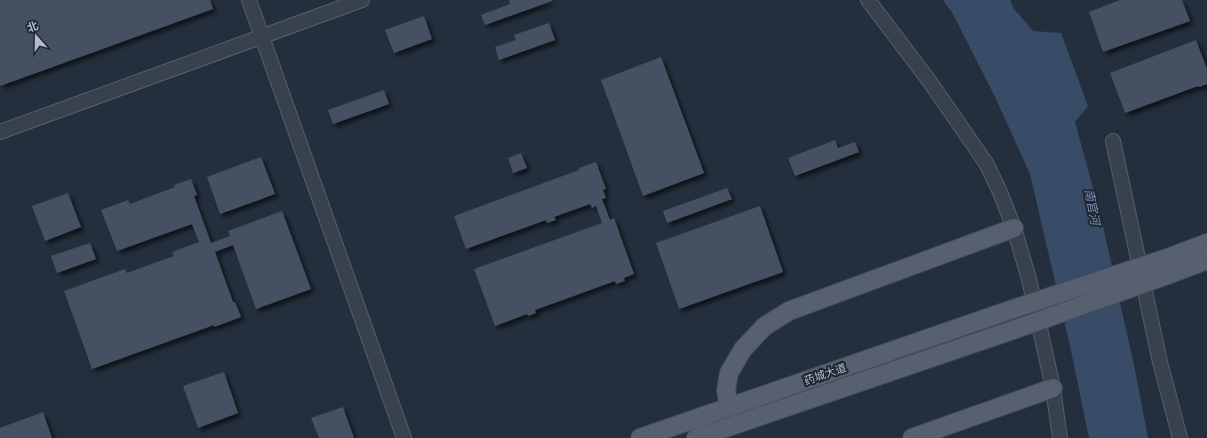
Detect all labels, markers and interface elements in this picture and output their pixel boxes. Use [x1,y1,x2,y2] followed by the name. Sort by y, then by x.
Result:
[16,16,56,56] north arrow
[25,17,40,35] text: 北
[1081,188,1105,228] water label: 南官河
[802,359,848,388] street label: 药城大道

